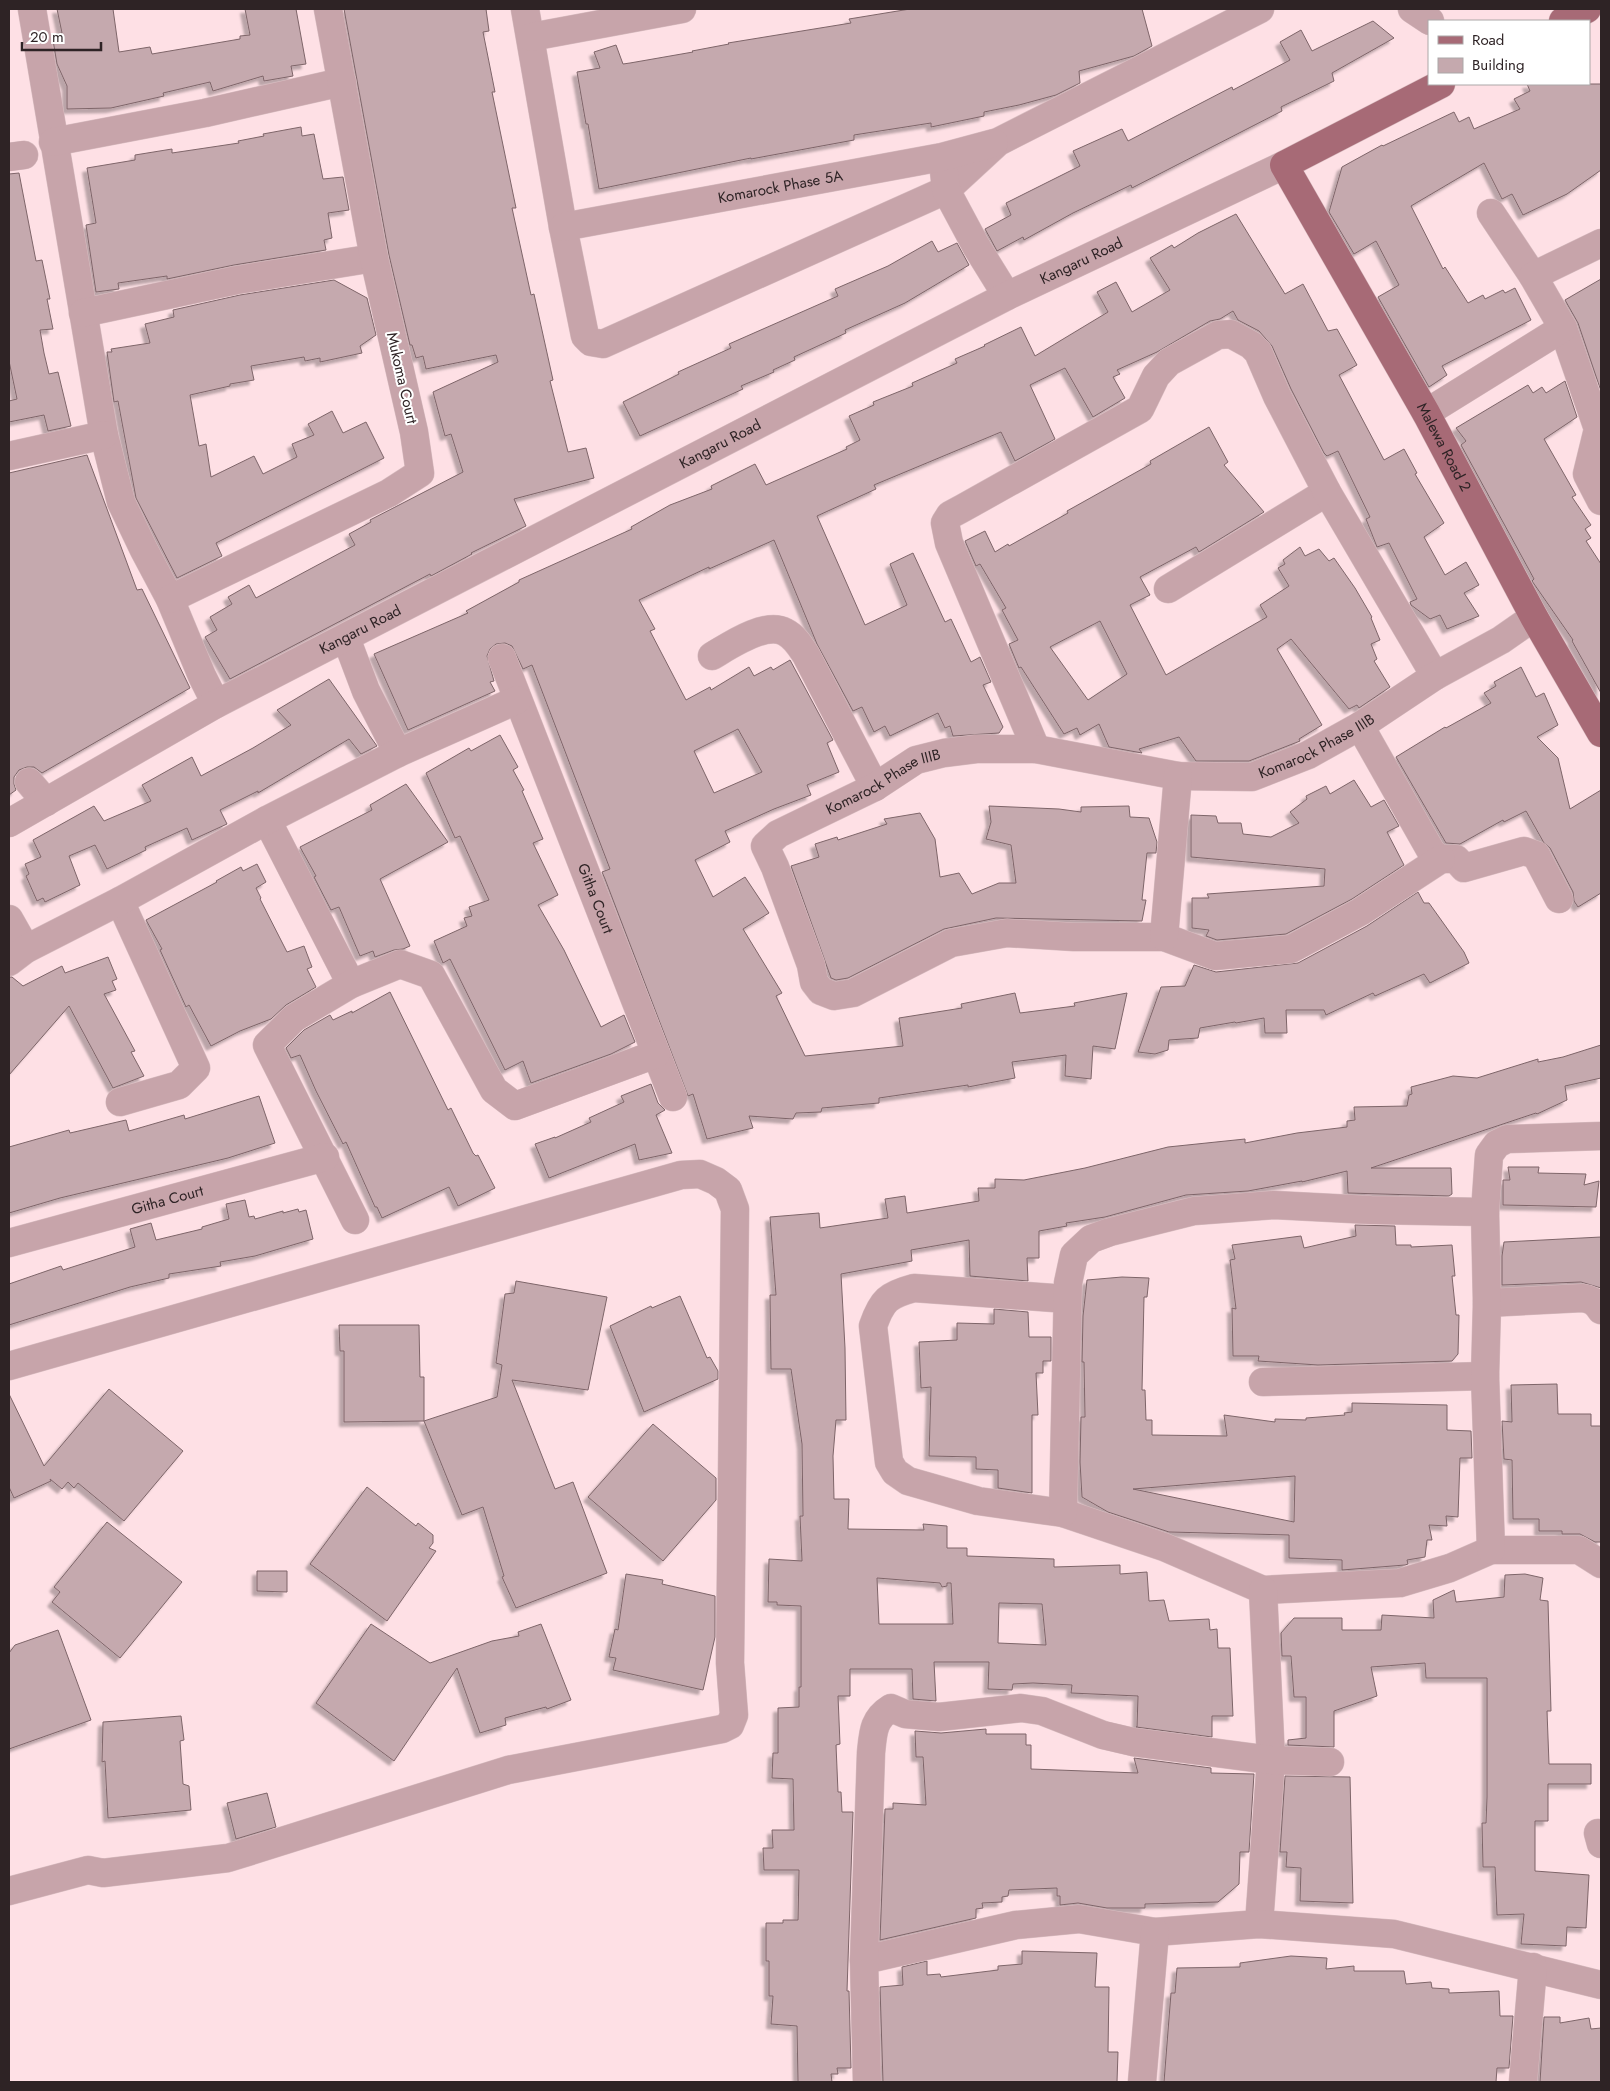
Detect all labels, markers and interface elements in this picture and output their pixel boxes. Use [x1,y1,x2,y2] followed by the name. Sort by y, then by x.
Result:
[22,20,101,52] scale bar
[1428,20,1590,85] legend
[30,26,64,48] text: 20 m
[1472,29,1504,51] text: Road
[1472,54,1524,76] text: Building
[716,165,845,209] street label: Komarock Phase 5A
[1036,232,1126,290] street label: Kangaru Road
[381,330,423,426] street label: Mukoma Court
[1411,399,1477,495] street label: Malewa Road 2
[675,414,765,474] street label: Kangaru Road
[315,599,405,660] street label: Kangaru Road
[1255,708,1379,784] street label: Komarock Phase IIIB
[822,743,943,820] street label: Komarock Phase IIIB
[572,860,619,937] street label: Githa Court
[129,1180,206,1220] street label: Githa Court

